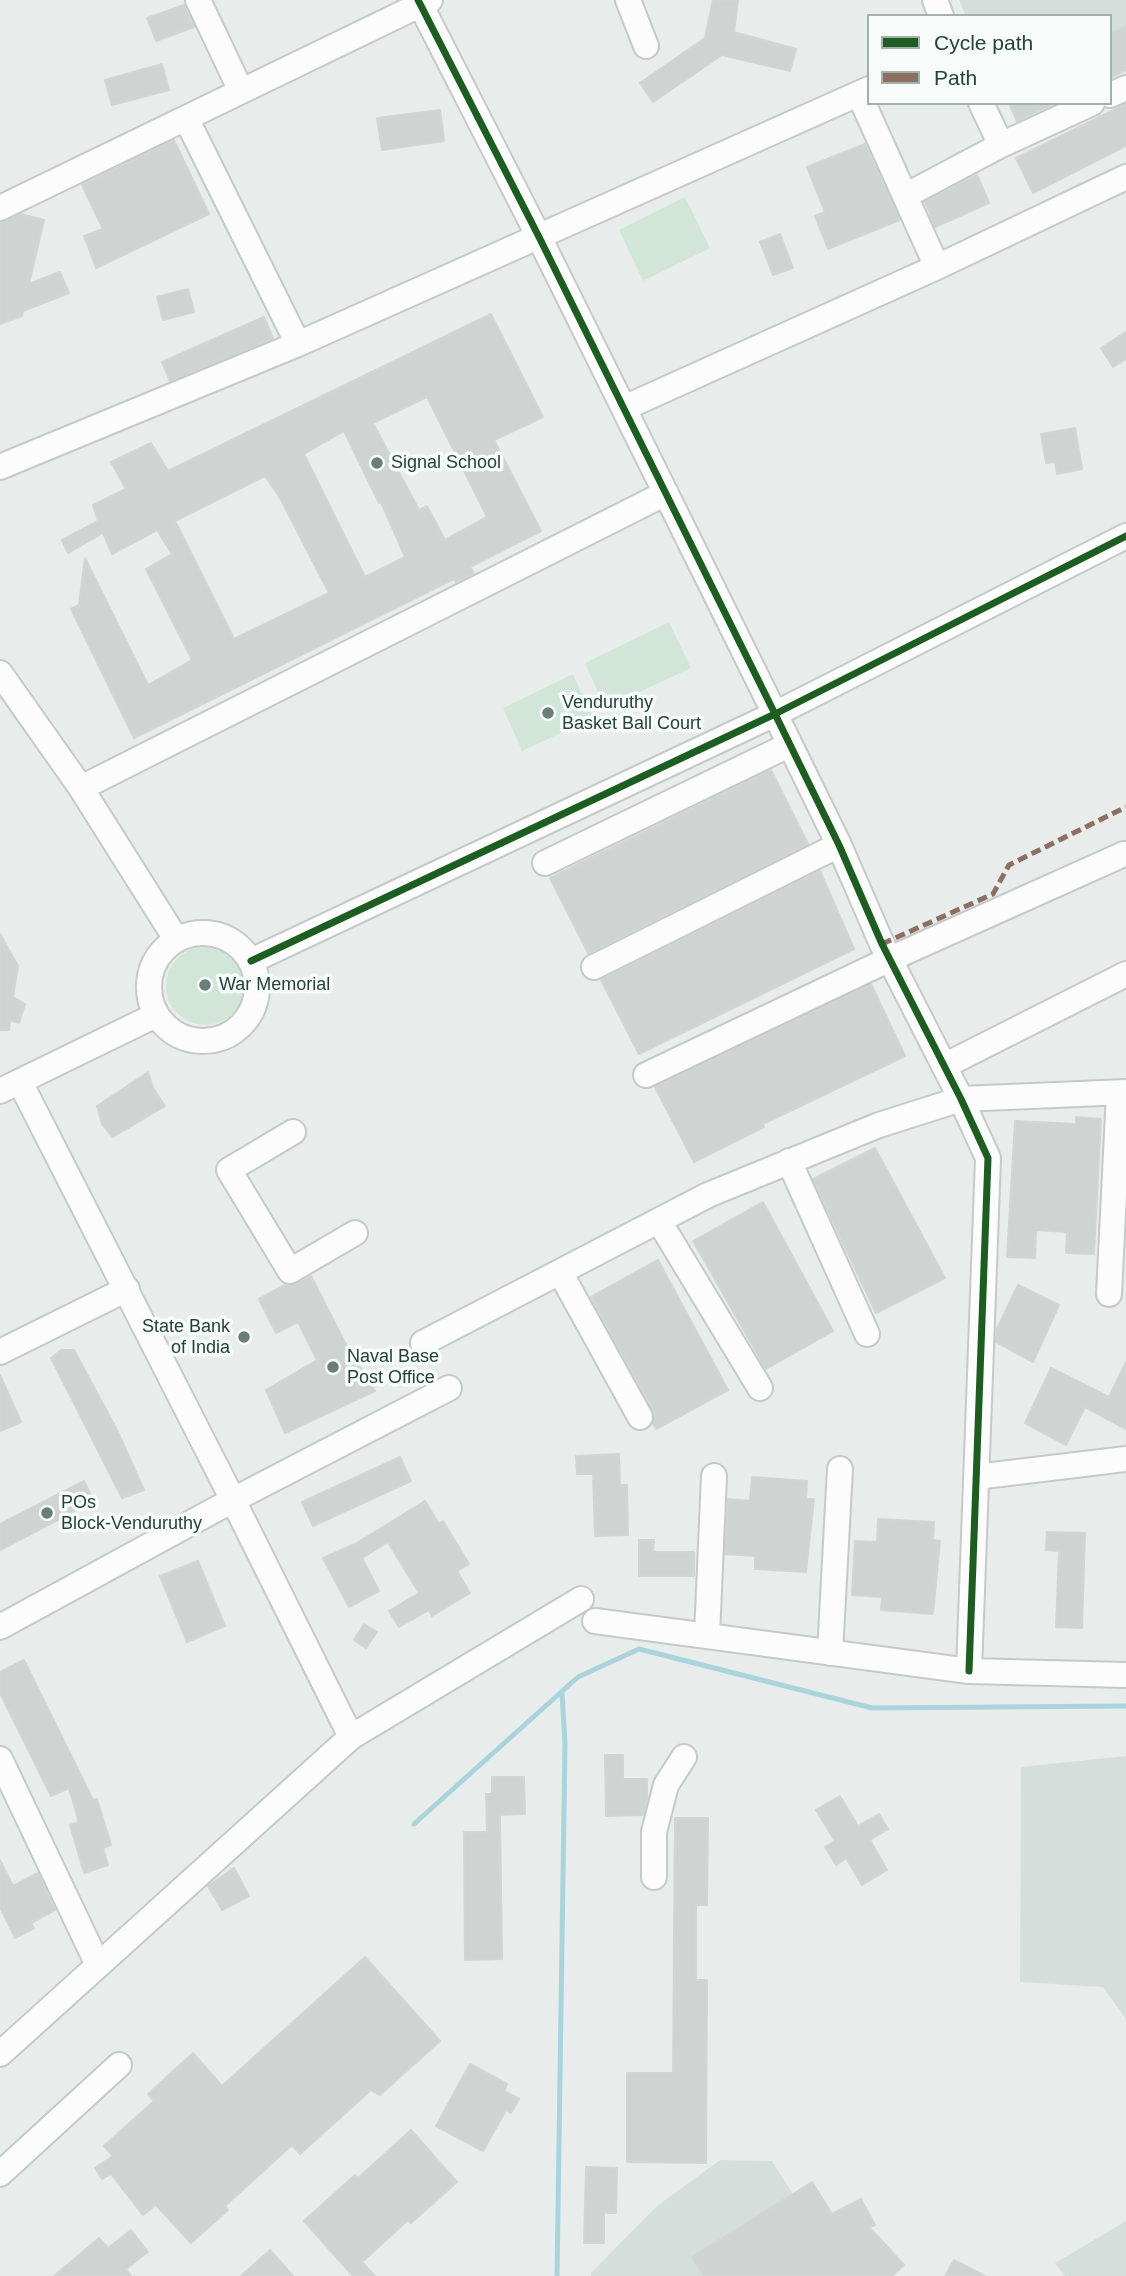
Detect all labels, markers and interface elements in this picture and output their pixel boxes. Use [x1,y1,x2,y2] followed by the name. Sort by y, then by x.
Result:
[867,14,1112,105] legend
[934,31,1033,54] text: Cycle path
[934,66,977,89] text: Path
[391,452,501,474] place label: Signal School
[369,455,385,471] marker: Signal School
[562,692,701,734] place label: Venduruthy Basket Ball Court
[540,705,556,721] marker: Venduruthy Basket Ball Court
[219,974,330,996] place label: War Memorial
[197,977,213,993] marker: War Memorial
[142,1316,230,1358] place label: State Bank of India
[236,1329,252,1345] marker: State Bank of India
[347,1346,439,1388] place label: Naval Base Post Office
[325,1359,341,1375] marker: Naval Base Post Office
[61,1492,202,1534] place label: POs Block-Venduruthy
[39,1505,55,1521] marker: POs Block-Venduruthy

